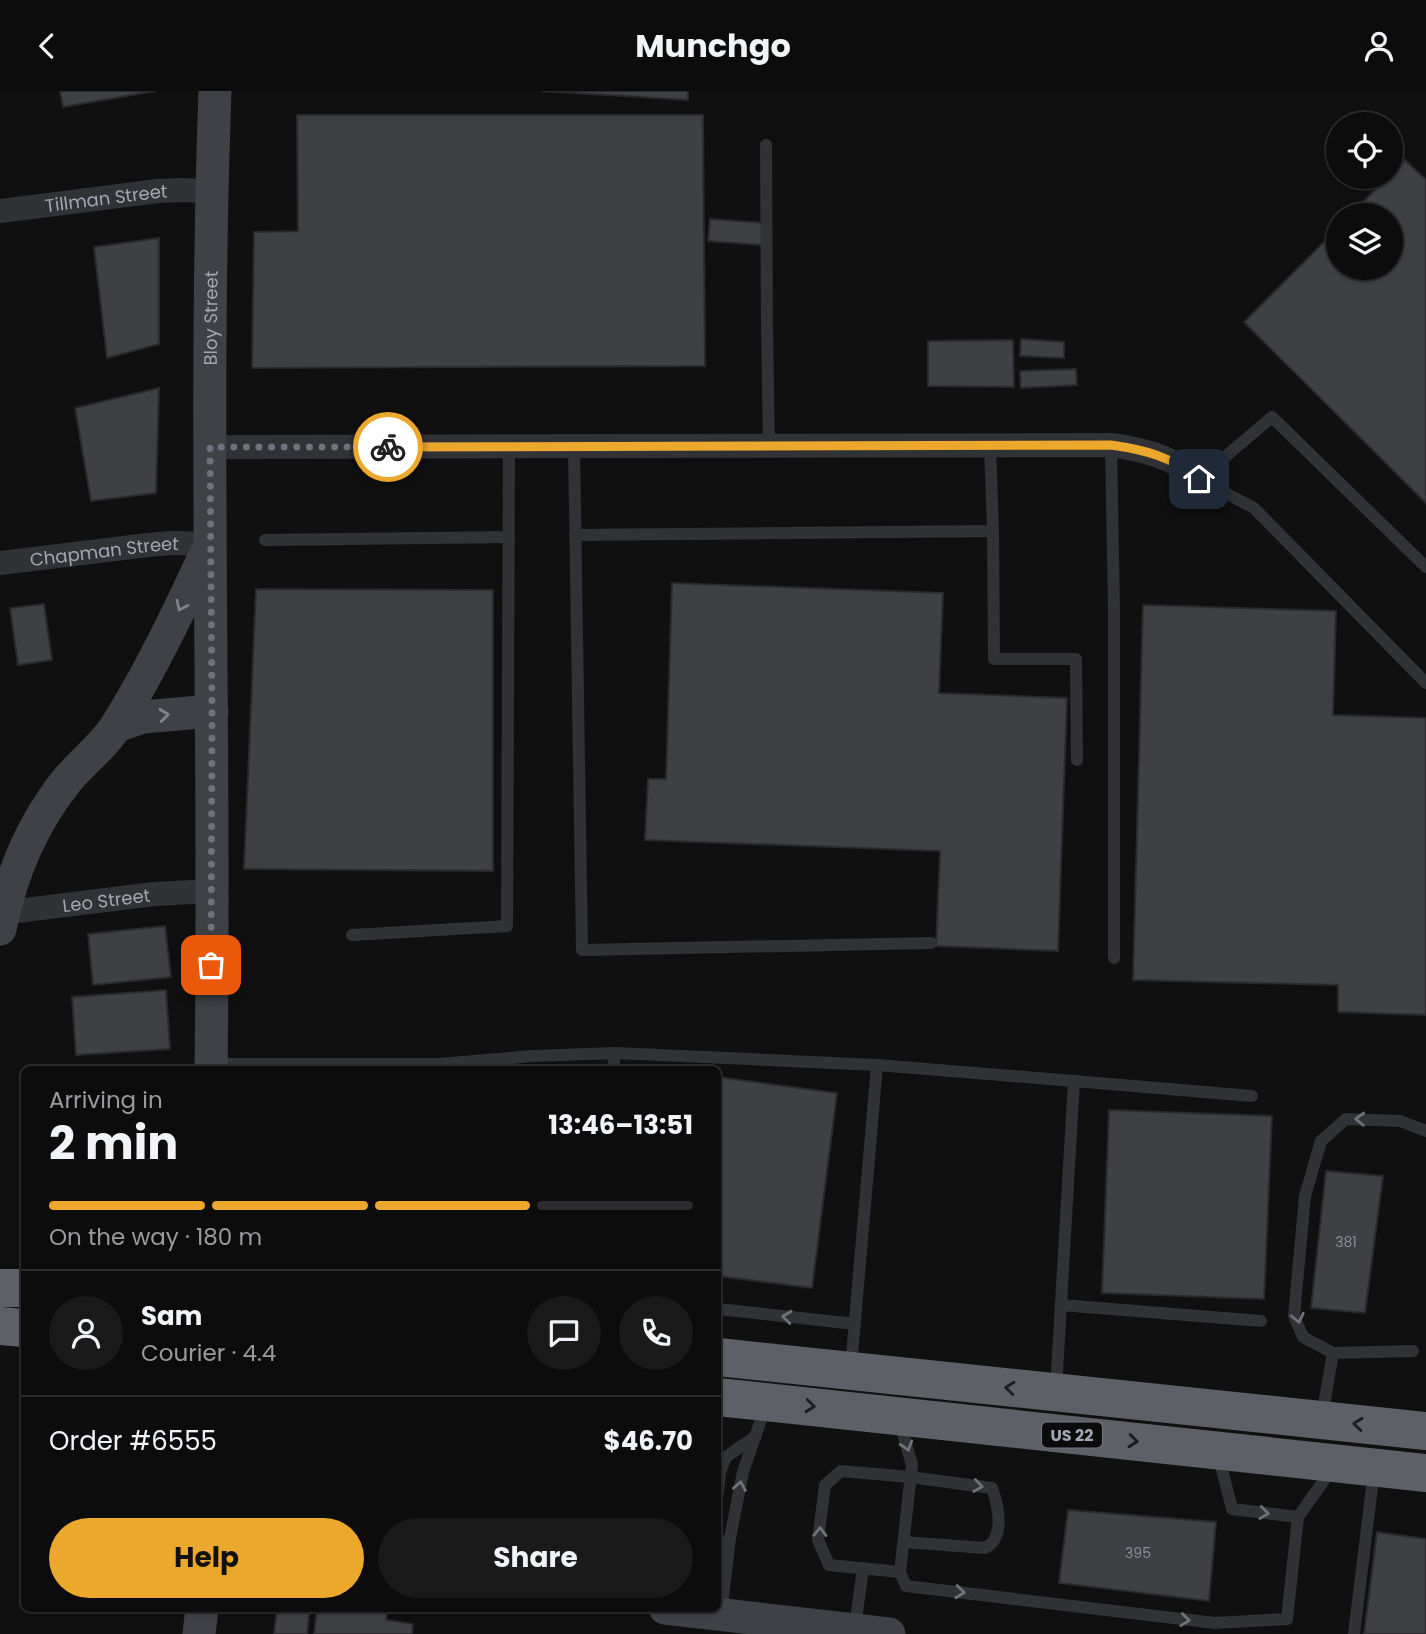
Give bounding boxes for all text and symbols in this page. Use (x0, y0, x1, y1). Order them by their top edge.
text: Munchgo (635, 23, 791, 68)
icon: back (28, 27, 66, 65)
icon: person (1360, 27, 1398, 65)
map controls (1326, 112, 1403, 280)
button: locate (1326, 112, 1403, 189)
street label: Tillman Street (44, 178, 168, 218)
button: layers (1326, 203, 1403, 280)
street label: Bloy Street (197, 270, 223, 365)
courier (353, 412, 423, 482)
icon: bike (369, 428, 407, 466)
pin (1169, 449, 1229, 509)
icon: home (1180, 460, 1218, 498)
street label: Chapman Street (28, 530, 179, 572)
one-way arrow (175, 599, 189, 611)
one-way arrow (159, 708, 170, 723)
street label: Leo Street (61, 882, 151, 918)
pin (181, 935, 241, 995)
icon: bag (192, 946, 230, 984)
text: Arriving in (49, 1084, 163, 1116)
text: 13:46–13:51 (548, 1107, 693, 1143)
text: 2 min (49, 1111, 178, 1175)
one-way arrow (1354, 1112, 1365, 1127)
text: On the way · 180 m (49, 1221, 262, 1253)
house number: 381 (1335, 1232, 1357, 1252)
button: person (49, 1296, 123, 1370)
button: chat (527, 1296, 601, 1370)
button: phone (619, 1296, 693, 1370)
text: Sam (141, 1298, 202, 1334)
one-way arrow (782, 1309, 793, 1324)
one-way arrow (1289, 1312, 1304, 1324)
text: Courier · 4.4 (141, 1337, 276, 1369)
one-way arrow (1004, 1380, 1016, 1395)
one-way arrow (804, 1399, 816, 1414)
one-way arrow (1352, 1417, 1363, 1432)
text: Order #6555 (49, 1423, 217, 1459)
text: $46.70 (604, 1423, 693, 1459)
road number: US 22 (1042, 1423, 1102, 1447)
one-way arrow (1128, 1434, 1139, 1449)
one-way arrow (898, 1440, 913, 1452)
one-way arrow (972, 1478, 984, 1493)
one-way arrow (732, 1480, 747, 1492)
one-way arrow (1258, 1505, 1270, 1520)
button: Help (49, 1518, 364, 1598)
button: Share (378, 1518, 693, 1598)
one-way arrow (812, 1526, 828, 1537)
house number: 395 (1125, 1543, 1151, 1563)
one-way arrow (954, 1584, 965, 1599)
one-way arrow (1179, 1612, 1191, 1627)

